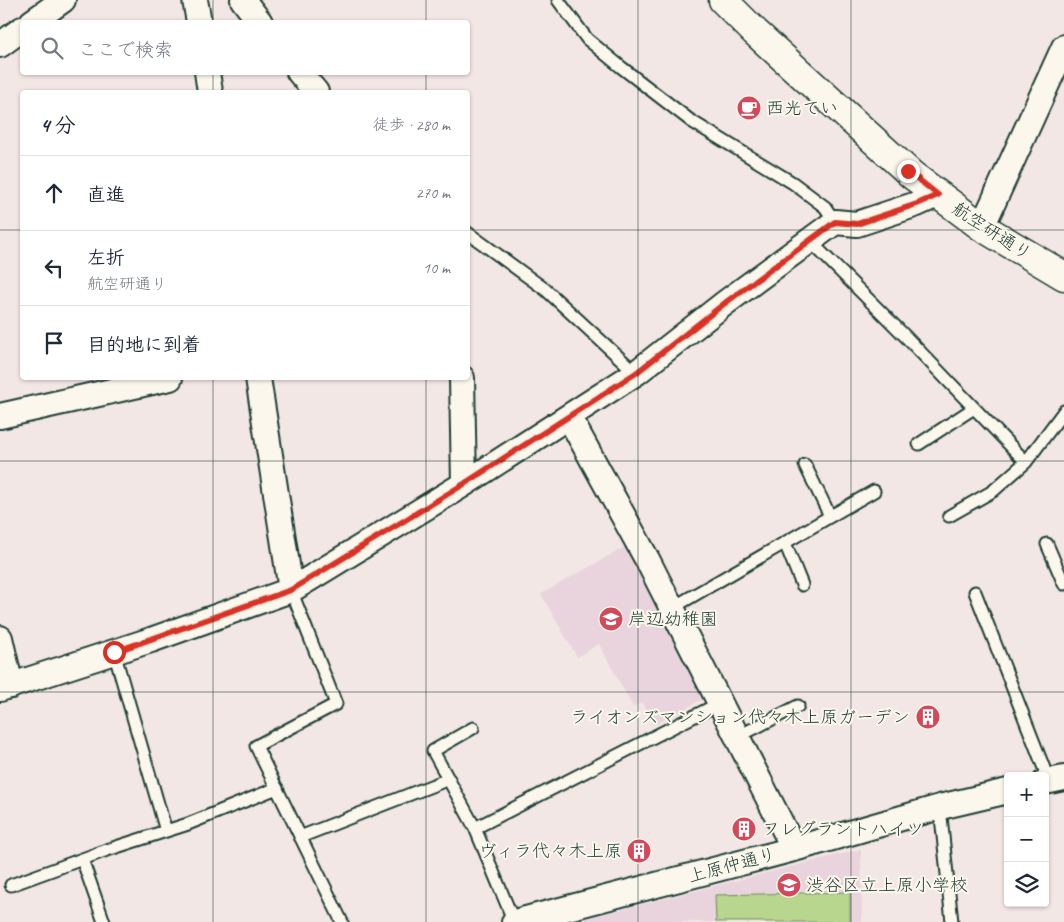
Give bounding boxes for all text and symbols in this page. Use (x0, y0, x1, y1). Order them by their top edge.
search box (20, 20, 470, 75)
icon: search (38, 34, 66, 62)
text: ここで検索 (78, 38, 173, 62)
cafe icon: 西光てい (736, 95, 762, 121)
place label: 西光てい (766, 97, 838, 119)
text: 4 分 (40, 112, 76, 138)
text: 徒歩 · 280 m (373, 115, 450, 135)
route end (897, 160, 920, 183)
icon: ahead (40, 179, 68, 207)
text: 直進 (87, 183, 125, 207)
text: 270 m (416, 183, 450, 203)
street label: 航空研通り (948, 197, 1036, 265)
text: 左折 (87, 246, 125, 270)
icon: left (40, 254, 68, 282)
text: 10 m (423, 258, 450, 278)
text: 航空研通り (87, 274, 167, 294)
icon: arrive (40, 329, 68, 357)
text: 目的地に到着 (87, 333, 201, 357)
school or university icon: 岸辺幼稚園 (598, 606, 624, 632)
place label: 岸辺幼稚園 (628, 608, 718, 630)
route start (103, 641, 126, 664)
building icon: ライオンズマンション代々木上原ガーデン (915, 704, 941, 730)
place label: ライオンズマンション代々木上原ガーデン (570, 706, 910, 728)
map controls (1004, 772, 1049, 907)
button: + (1004, 772, 1049, 817)
building icon: フレグラントハイツ (731, 816, 757, 842)
button: − (1004, 817, 1049, 862)
place label: フレグラントハイツ (762, 818, 924, 840)
building icon: ヴィラ代々木上原 (626, 838, 652, 864)
place label: ヴィラ代々木上原 (478, 840, 622, 862)
street label: 上原仲通り (686, 843, 778, 887)
button: layers (1004, 862, 1049, 907)
school or university icon: 渋谷区立上原小学校 (776, 872, 802, 898)
place label: 渋谷区立上原小学校 (806, 874, 968, 896)

